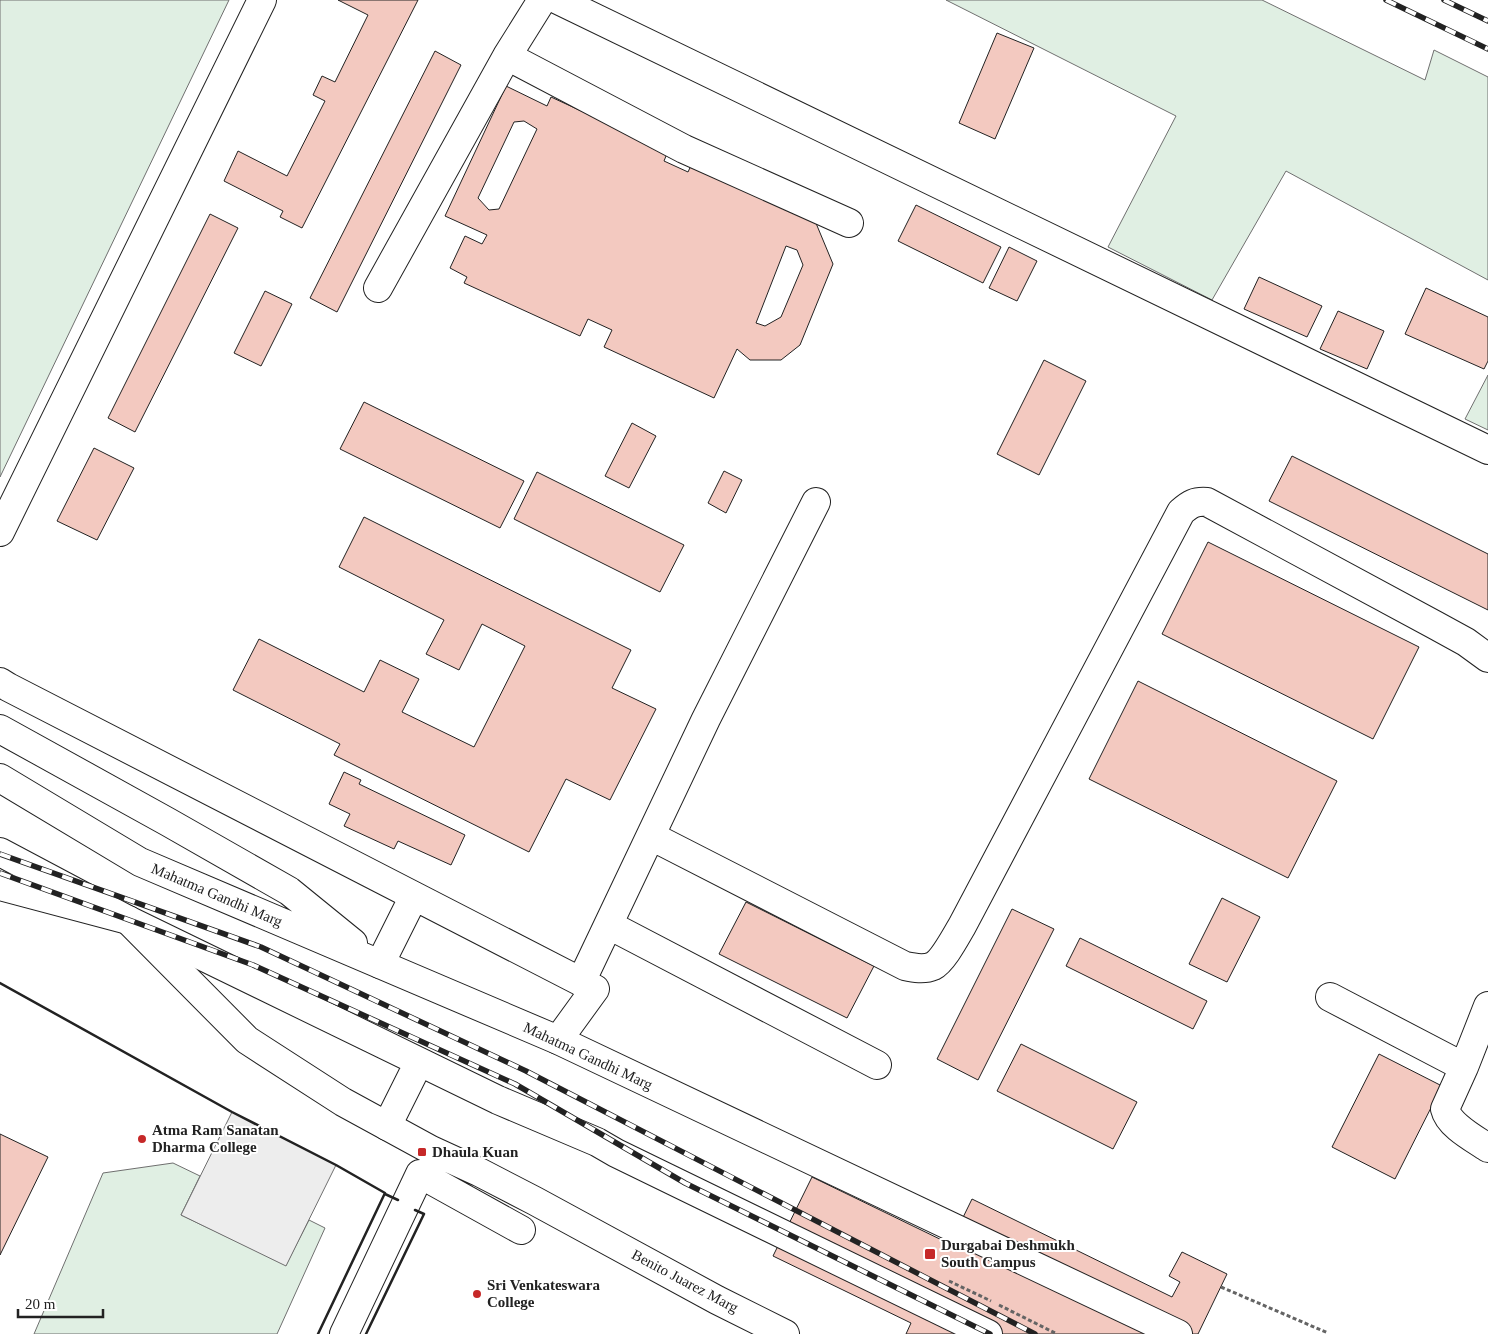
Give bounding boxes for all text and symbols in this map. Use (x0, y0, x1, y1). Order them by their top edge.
street label: Mahatma Gandhi Marg (149, 860, 285, 930)
street label: Mahatma Gandhi Marg (521, 1019, 656, 1093)
place label: Atma Ram Sanatan Dharma College (152, 1122, 279, 1155)
marker: Atma Ram Sanatan Dharma College (136, 1133, 148, 1145)
place label: Dhaula Kuan (432, 1144, 519, 1160)
marker: Dhaula Kuan (416, 1146, 428, 1158)
place label: Durgabai Deshmukh South Campus (941, 1237, 1075, 1270)
street label: Benito Juarez Marg (629, 1246, 741, 1316)
marker: Durgabai Deshmukh South Campus (923, 1247, 937, 1261)
place label: Sri Venkateswara College (487, 1277, 600, 1310)
scale bar (18, 1286, 102, 1318)
marker: Sri Venkateswara College (471, 1288, 483, 1300)
text: 20 m (25, 1296, 56, 1312)

